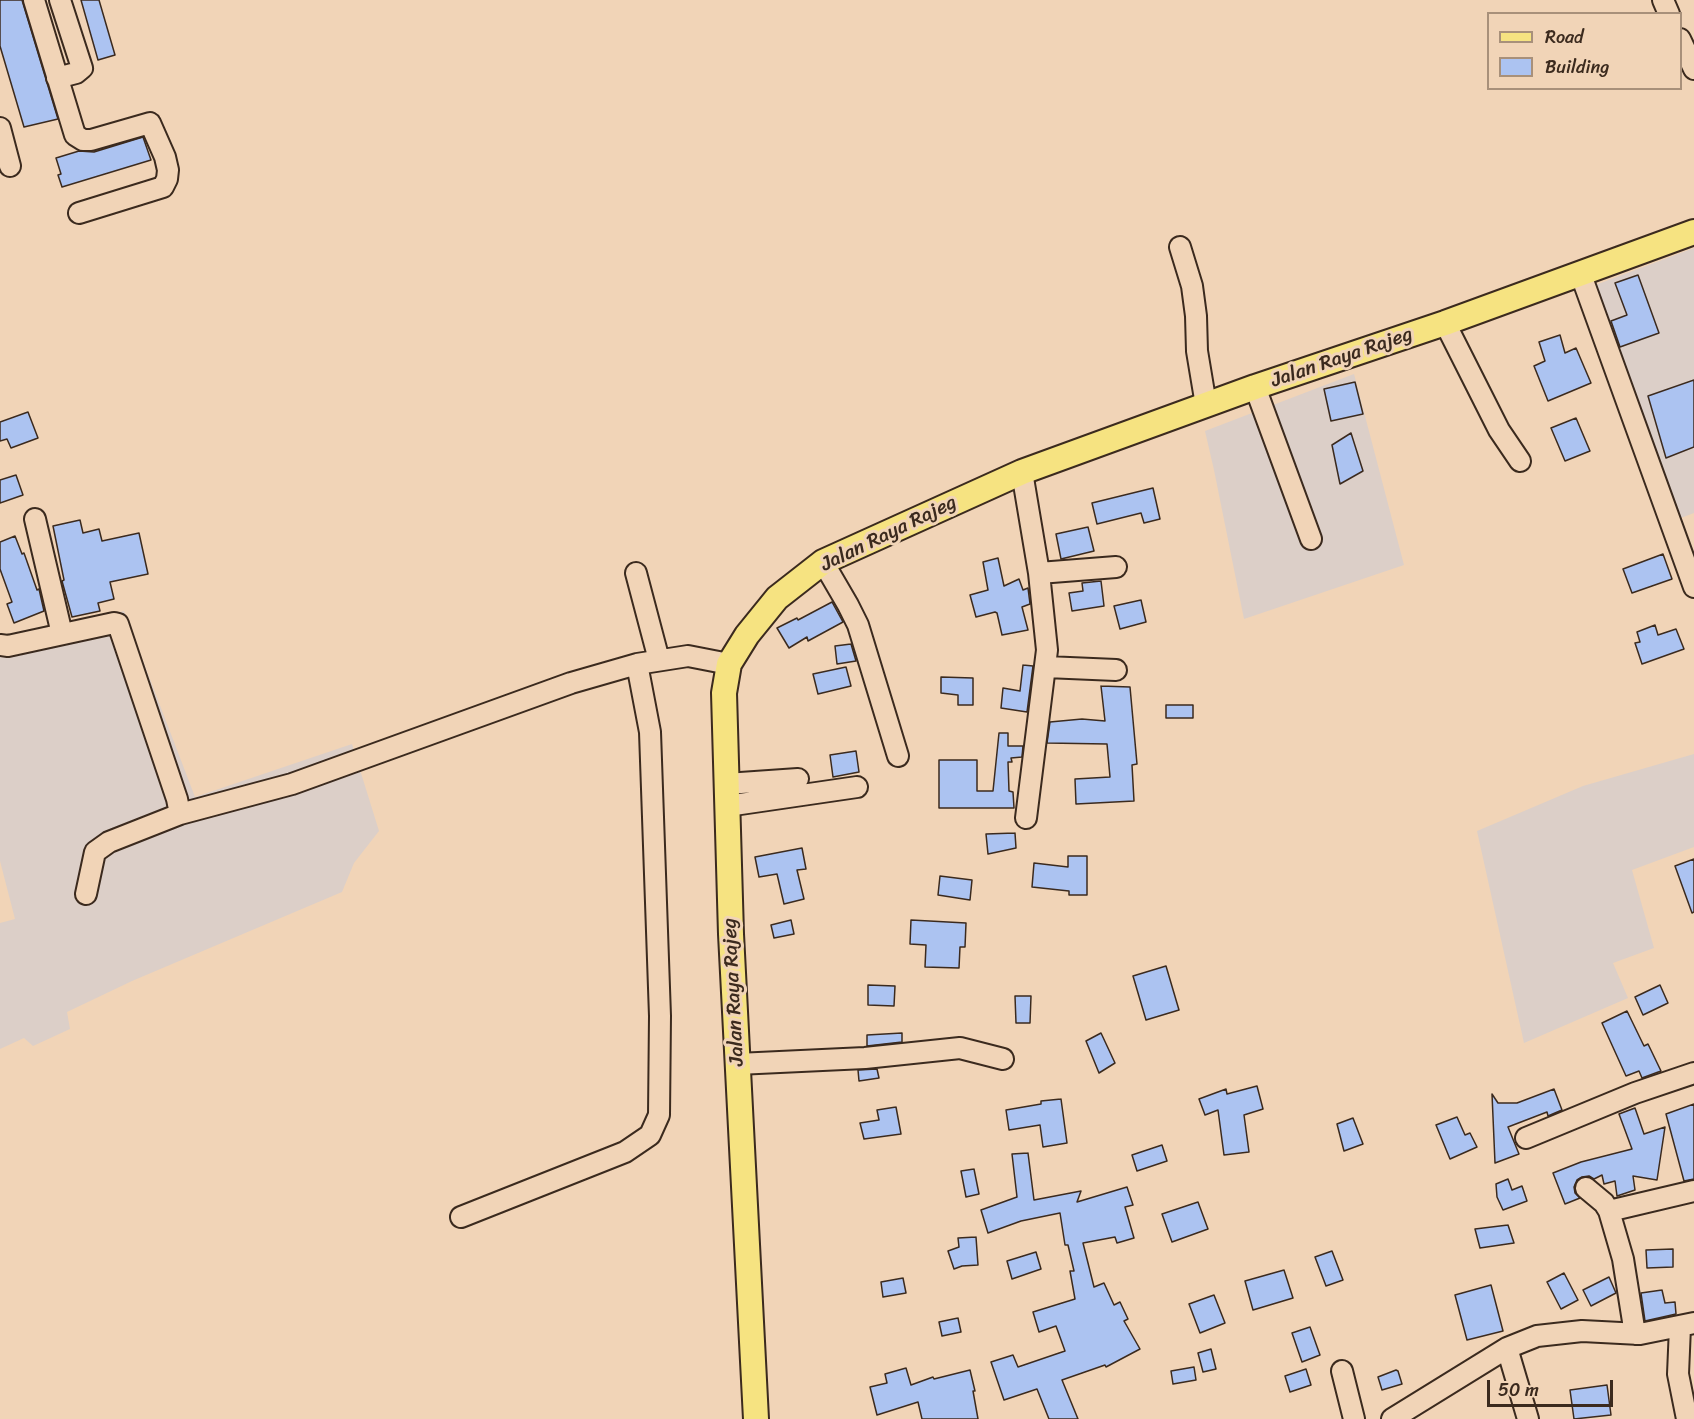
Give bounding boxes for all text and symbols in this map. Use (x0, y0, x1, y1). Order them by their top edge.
legend (1487, 12, 1682, 90)
text: Road (1545, 21, 1584, 53)
text: Building (1545, 51, 1609, 83)
street label: Jalan Raya Rajeg (1268, 323, 1416, 393)
street label: Jalan Raya Rajeg (817, 491, 961, 577)
street label: Jalan Raya Rajeg (718, 917, 750, 1067)
scale bar (1490, 1368, 1616, 1406)
text: 50 m (1498, 1374, 1539, 1406)

